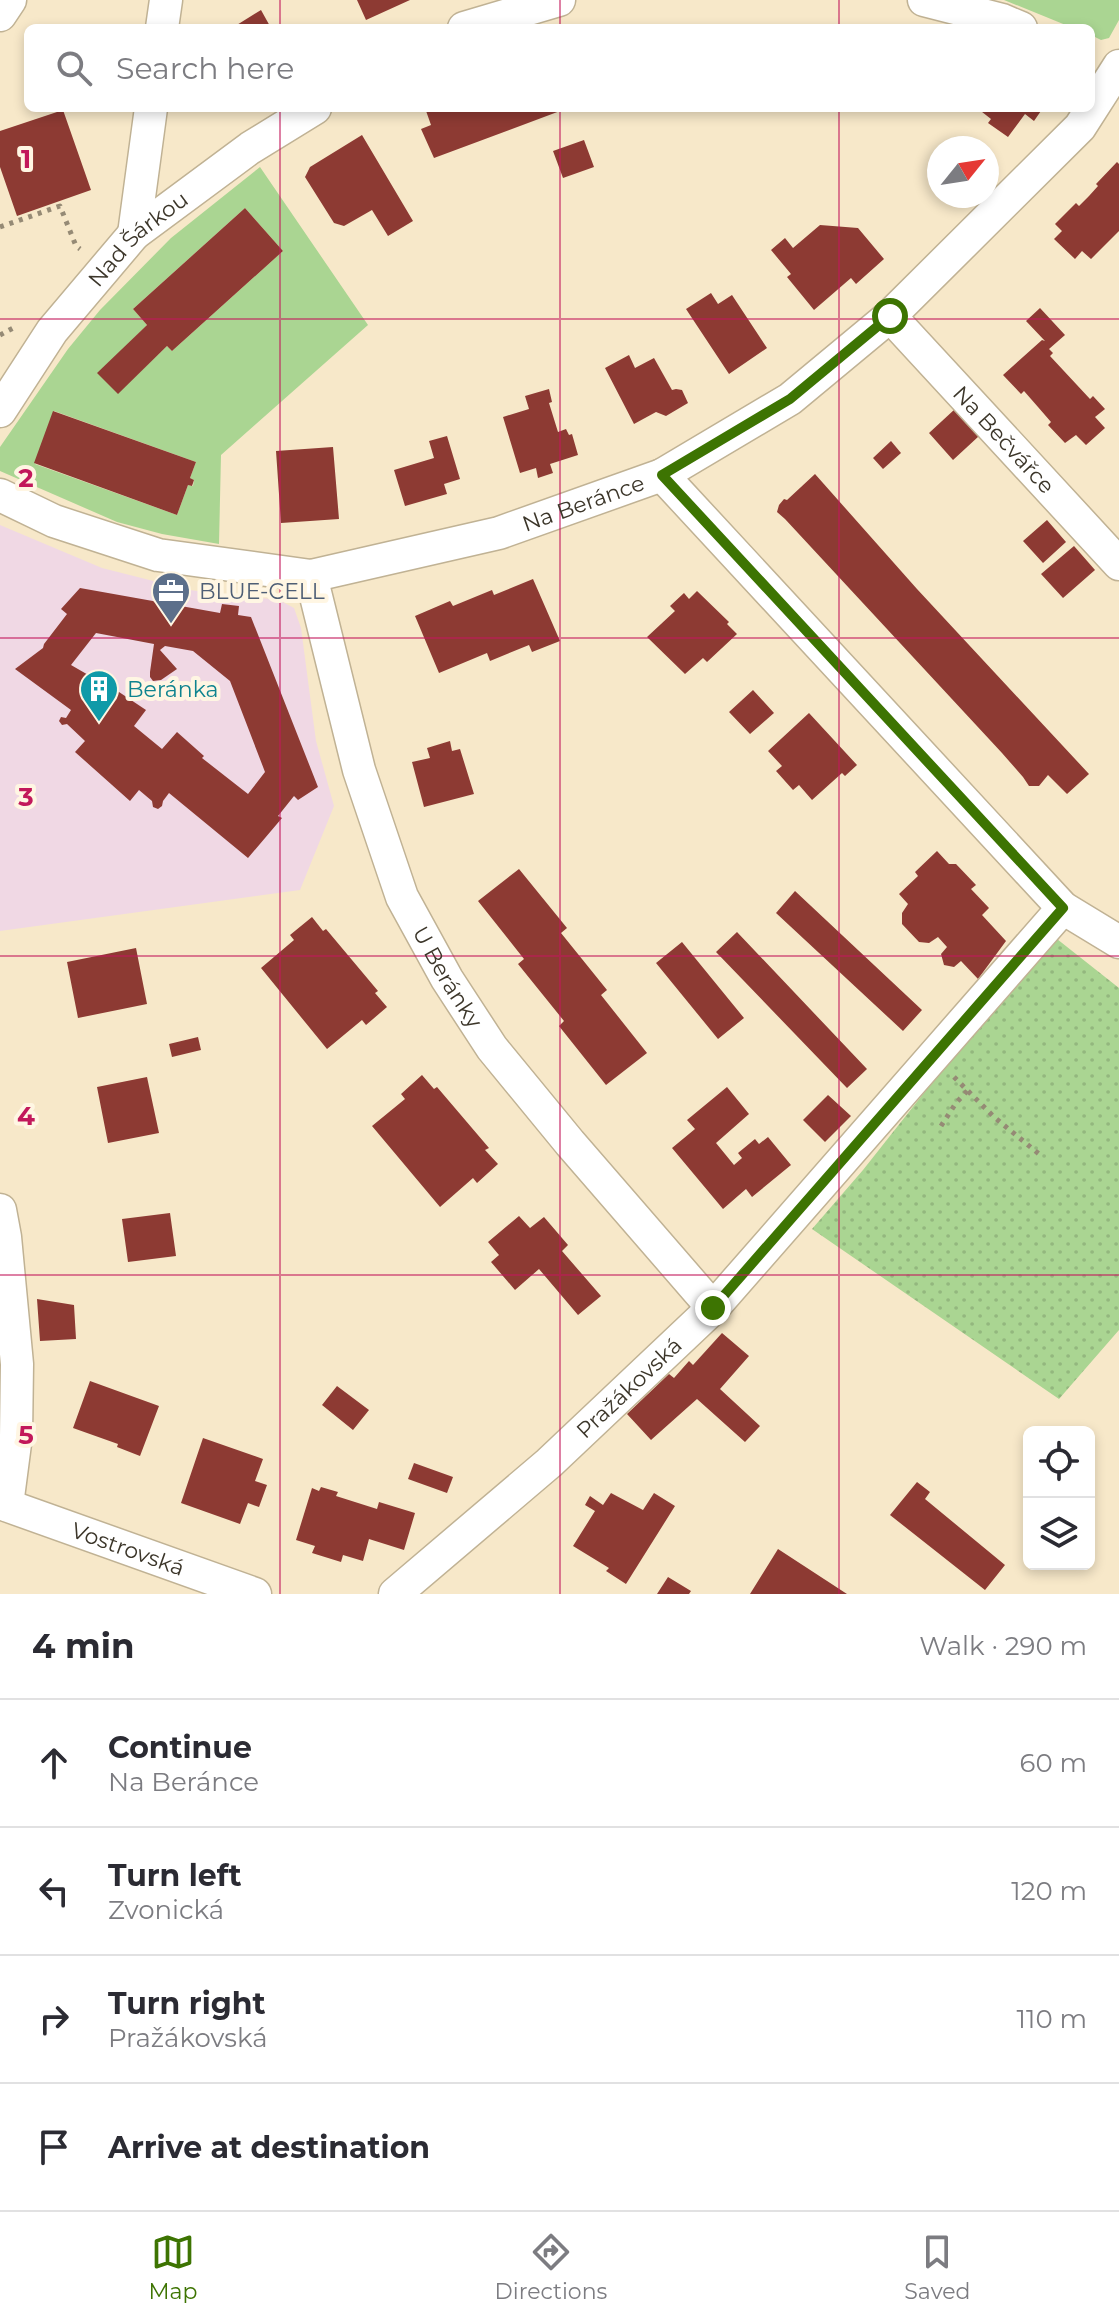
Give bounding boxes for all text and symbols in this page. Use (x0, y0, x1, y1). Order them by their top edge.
search box (24, 24, 1095, 112)
icon: search (52, 46, 96, 90)
text: Search here (116, 50, 294, 87)
north arrow (927, 136, 999, 208)
text: 1 (21, 143, 31, 175)
street label: Nad Šárkou (82, 186, 193, 292)
route start (872, 298, 908, 334)
street label: Na Bečvářce (947, 380, 1060, 499)
text: 2 (18, 462, 34, 494)
street label: Na Beránce (519, 469, 648, 538)
office icon: BLUE-CELL (150, 570, 192, 625)
place label: BLUE-CELL (199, 578, 325, 605)
building icon: Beránka (78, 668, 120, 723)
place label: Beránka (127, 676, 219, 703)
text: 3 (17, 781, 34, 813)
street label: U Beránky (407, 922, 488, 1033)
text: 4 (17, 1100, 35, 1132)
route end (695, 1290, 731, 1326)
street label: Pražákovská (571, 1332, 688, 1444)
text: 5 (18, 1419, 34, 1451)
map controls (1023, 1426, 1095, 1570)
button: locate (1023, 1426, 1095, 1498)
button: layers (1023, 1498, 1095, 1570)
street label: Vostrovská (68, 1517, 188, 1582)
text: 4 min (32, 1625, 134, 1667)
text: Walk · 290 m (919, 1630, 1087, 1662)
text: Continue (108, 1729, 252, 1766)
icon: ahead (32, 1741, 76, 1785)
text: 60 m (1020, 1747, 1087, 1779)
text: Na Beránce (108, 1766, 259, 1798)
text: Turn left (108, 1857, 241, 1894)
icon: left (32, 1869, 76, 1913)
text: 120 m (1011, 1875, 1087, 1907)
text: Zvonická (108, 1894, 224, 1926)
text: Turn right (108, 1985, 265, 2022)
icon: right (32, 1997, 76, 2041)
text: 110 m (1017, 2003, 1087, 2035)
text: Pražákovská (108, 2022, 268, 2054)
icon: arrive (32, 2125, 76, 2169)
text: Arrive at destination (108, 2129, 430, 2166)
tab: Map (149, 2230, 197, 2305)
tab: Directions (495, 2230, 607, 2305)
tab: Saved (904, 2230, 970, 2305)

